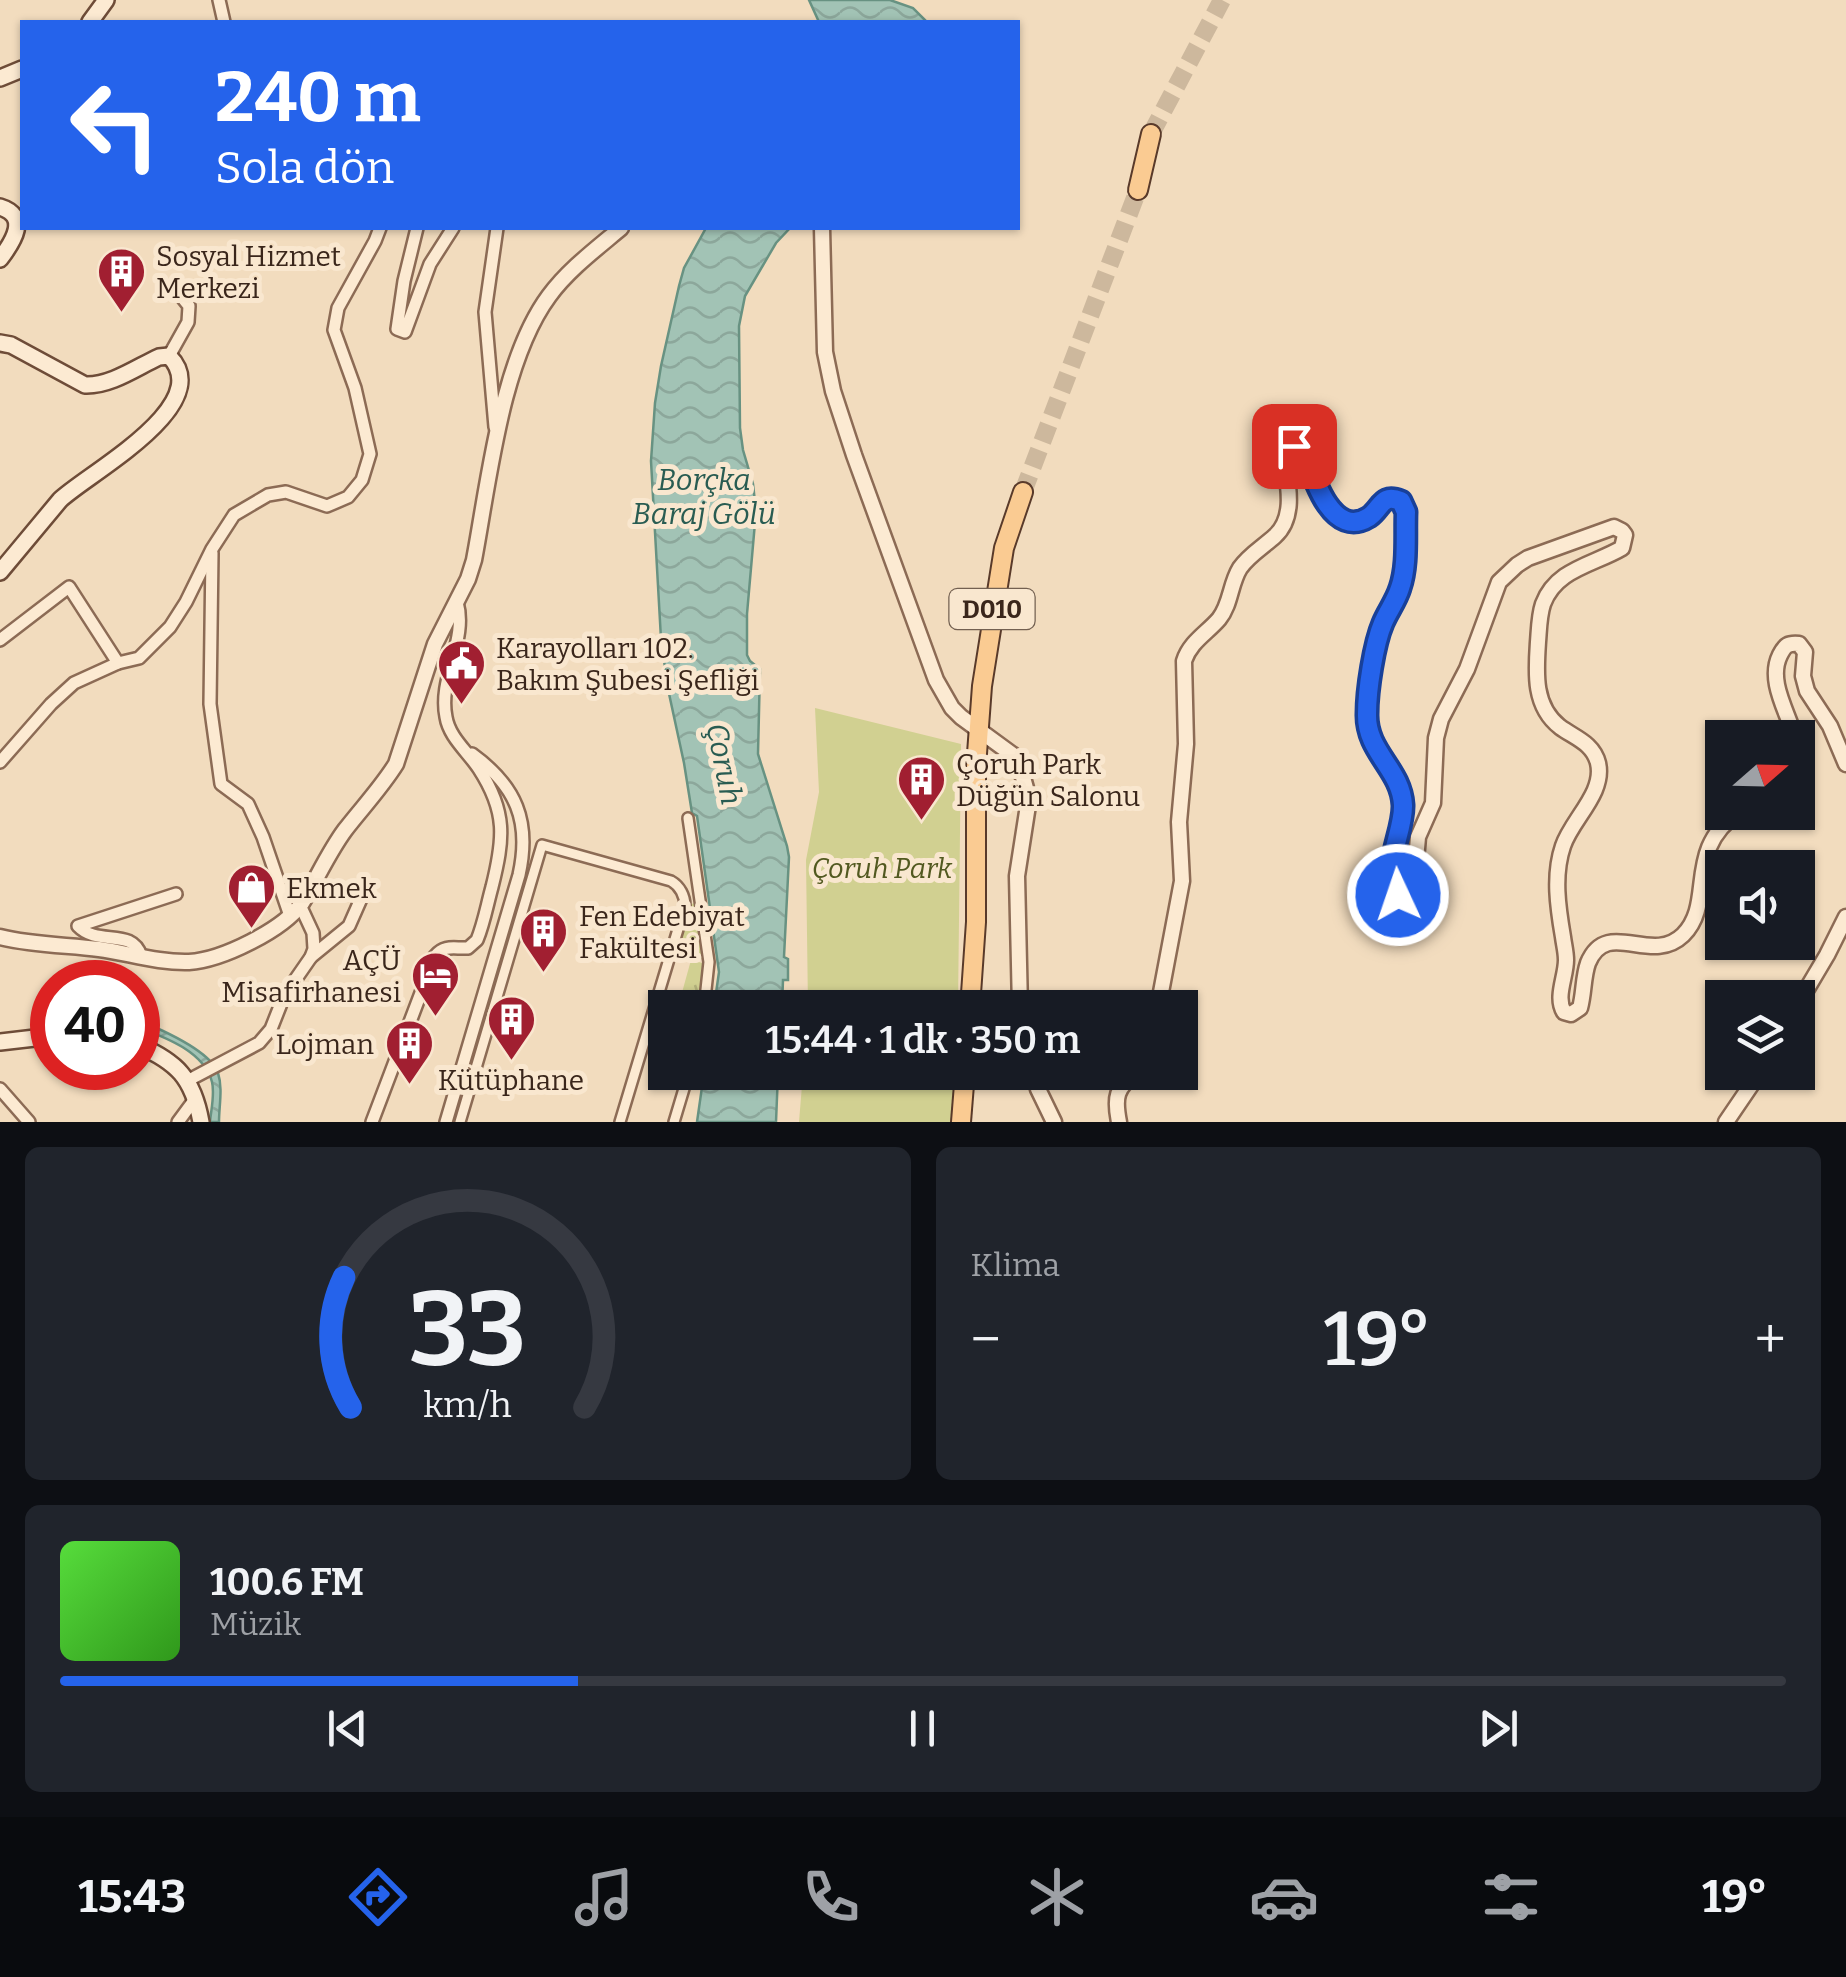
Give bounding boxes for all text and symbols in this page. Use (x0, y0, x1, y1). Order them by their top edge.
text: 240 m (215, 56, 421, 140)
icon: left (50, 60, 180, 190)
text: Sola dön (215, 141, 394, 195)
place label: Sosyal Hizmet Merkezi (156, 240, 341, 305)
building icon: Sosyal Hizmet Merkezi (95, 246, 147, 314)
pin (1252, 404, 1337, 489)
icon: arrive (1267, 419, 1322, 474)
water label: Borçka Baraj Gölü (632, 462, 776, 532)
road number: D010 (950, 589, 1034, 629)
place label: Karayolları 102. Bakım Şubesi Şefliği (496, 632, 759, 697)
public building icon: Karayolları 102. Bakım Şubesi Şefliği (435, 638, 487, 706)
water label: Çoruh (698, 720, 750, 808)
north arrow (1705, 720, 1815, 830)
map controls (1705, 720, 1815, 1090)
place label: Çoruh Park Düğün Salonu (956, 748, 1140, 813)
building icon: Çoruh Park Düğün Salonu (895, 754, 947, 822)
position arrow (1346, 843, 1450, 947)
button: sound (1705, 850, 1815, 960)
park label: Çoruh Park (812, 852, 953, 885)
shop icon: Ekmek (225, 862, 277, 930)
place label: Ekmek (286, 872, 377, 905)
place label: Fen Edebiyat Fakültesi (579, 900, 745, 965)
building icon: Fen Edebiyat Fakültesi (518, 906, 570, 974)
place label: AÇÜ Misafirhanesi (221, 944, 401, 1009)
hotel icon: AÇÜ Misafirhanesi (410, 950, 462, 1018)
speed limit sign: 40 (30, 960, 160, 1090)
button: layers (1705, 980, 1815, 1090)
building icon: Kütüphane (485, 994, 537, 1062)
text: 15:44 · 1 dk · 350 m (765, 1017, 1081, 1063)
building icon: Lojman (383, 1018, 435, 1086)
place label: Lojman (276, 1028, 374, 1061)
place label: Kütüphane (438, 1064, 584, 1097)
text: Klima (971, 1246, 1060, 1284)
text: 33 (409, 1268, 527, 1393)
text: 19° (1324, 1295, 1432, 1385)
text: − (971, 1307, 1001, 1373)
text: + (1755, 1307, 1786, 1373)
text: km/h (424, 1384, 512, 1426)
text: 100.6 FM (210, 1559, 364, 1605)
text: Müzik (210, 1605, 301, 1643)
icon: previous (320, 1701, 375, 1756)
icon: pause (895, 1701, 950, 1756)
icon: next (1471, 1701, 1526, 1756)
icon: directions (343, 1862, 413, 1932)
icon: music (569, 1862, 639, 1932)
icon: phone (796, 1862, 866, 1932)
icon: climate (1022, 1862, 1092, 1932)
icon: car (1249, 1862, 1319, 1932)
icon: filters (1476, 1862, 1546, 1932)
text: 15:43 (78, 1870, 186, 1924)
text: 19° (1702, 1870, 1768, 1924)

